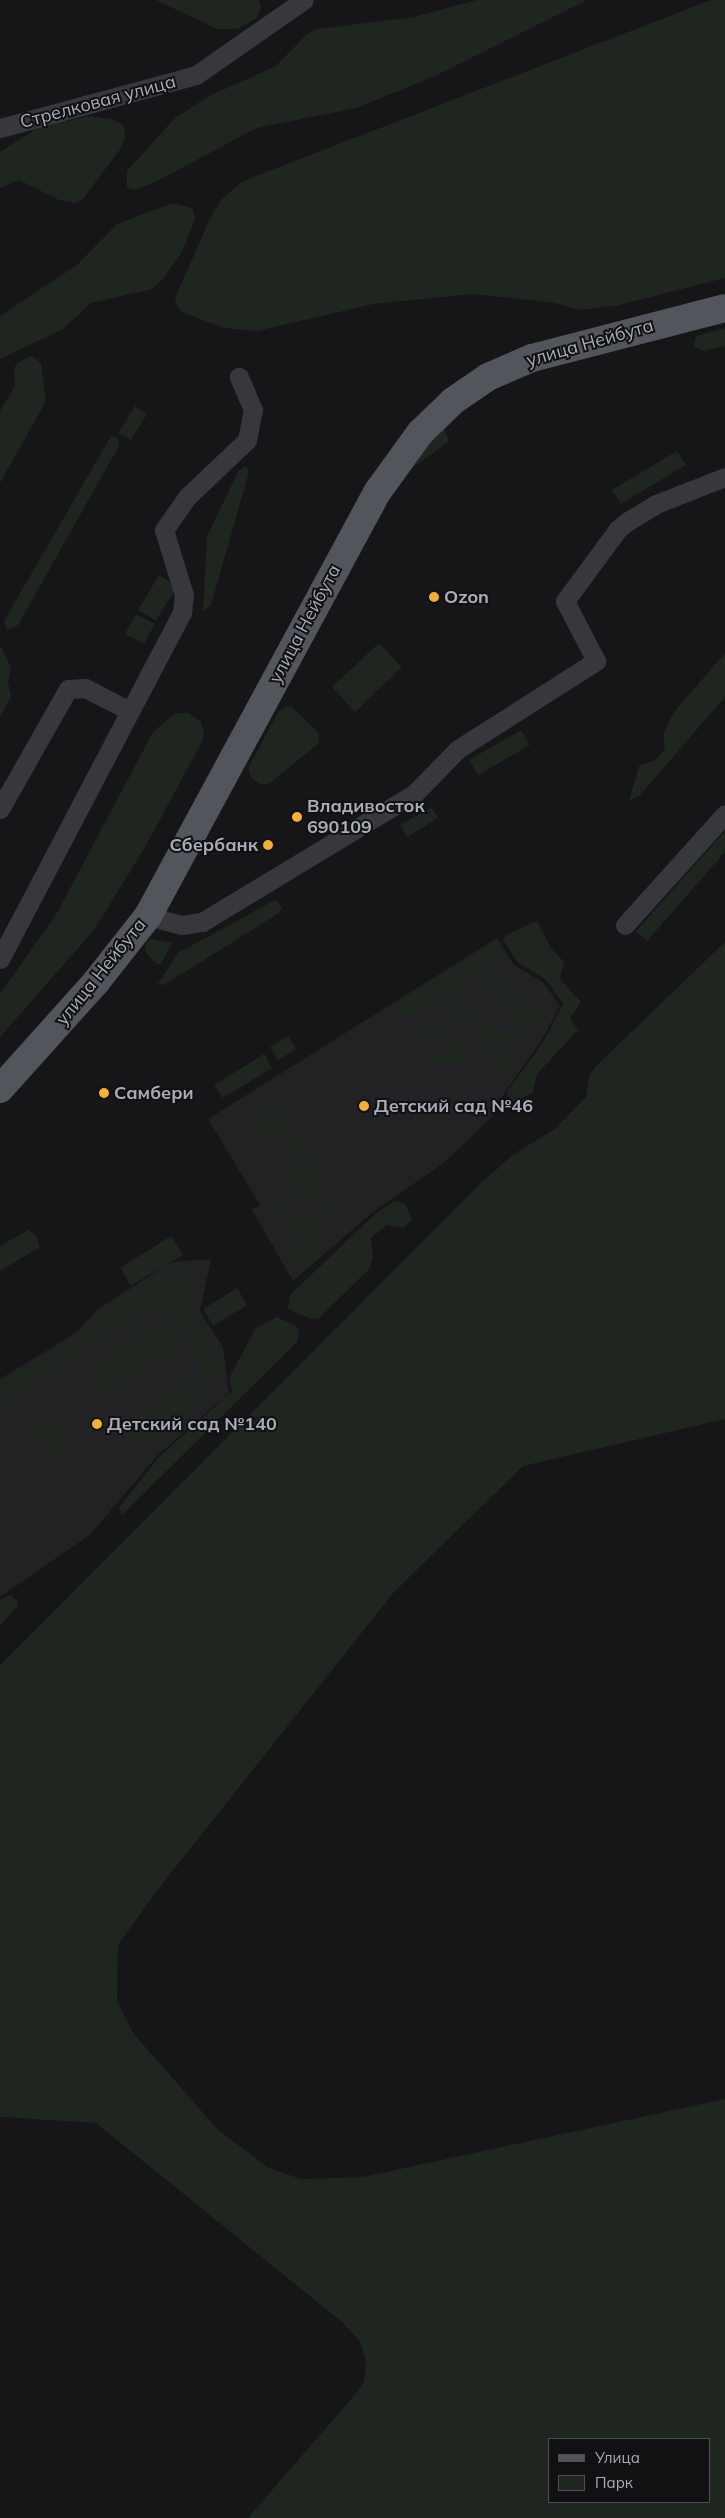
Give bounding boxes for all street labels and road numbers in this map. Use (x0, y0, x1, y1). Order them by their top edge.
street label: Стрелковая улица (18, 71, 178, 133)
street label: улица Нейбута (524, 315, 656, 371)
street label: улица Нейбута (265, 561, 345, 687)
street label: улица Нейбута (51, 914, 151, 1030)

